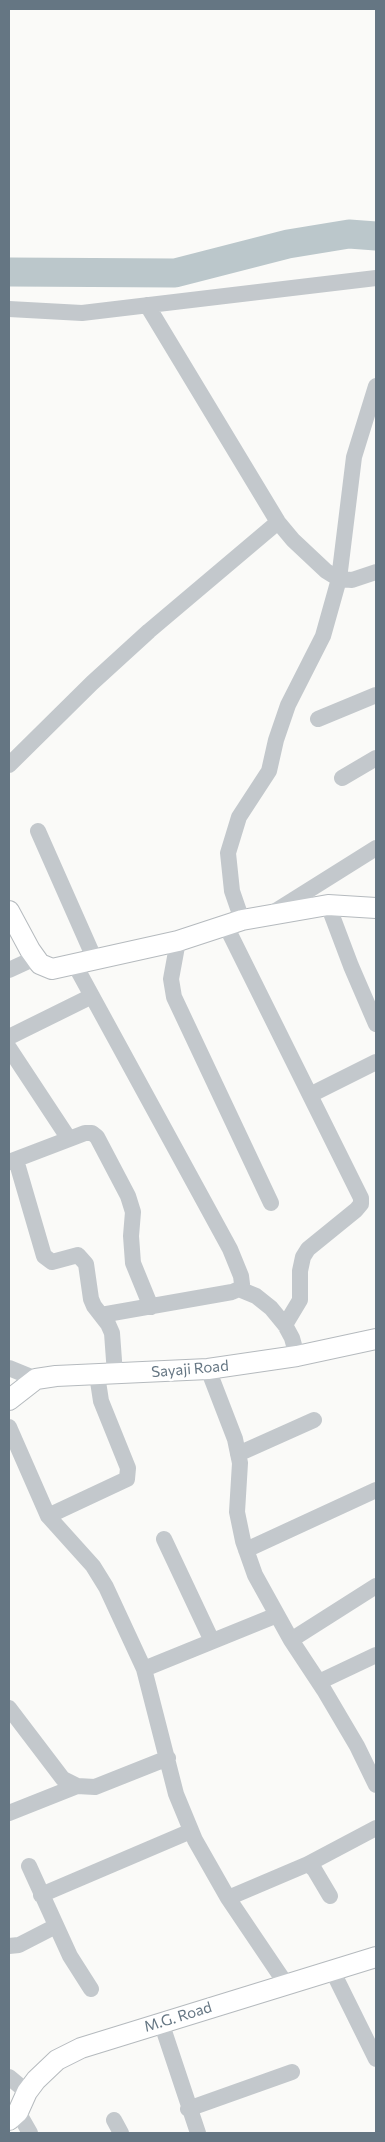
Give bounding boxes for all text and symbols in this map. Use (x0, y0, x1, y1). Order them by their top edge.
street label: Sayaji Road (151, 1357, 229, 1381)
street label: M.G. Road (142, 1998, 214, 2036)

